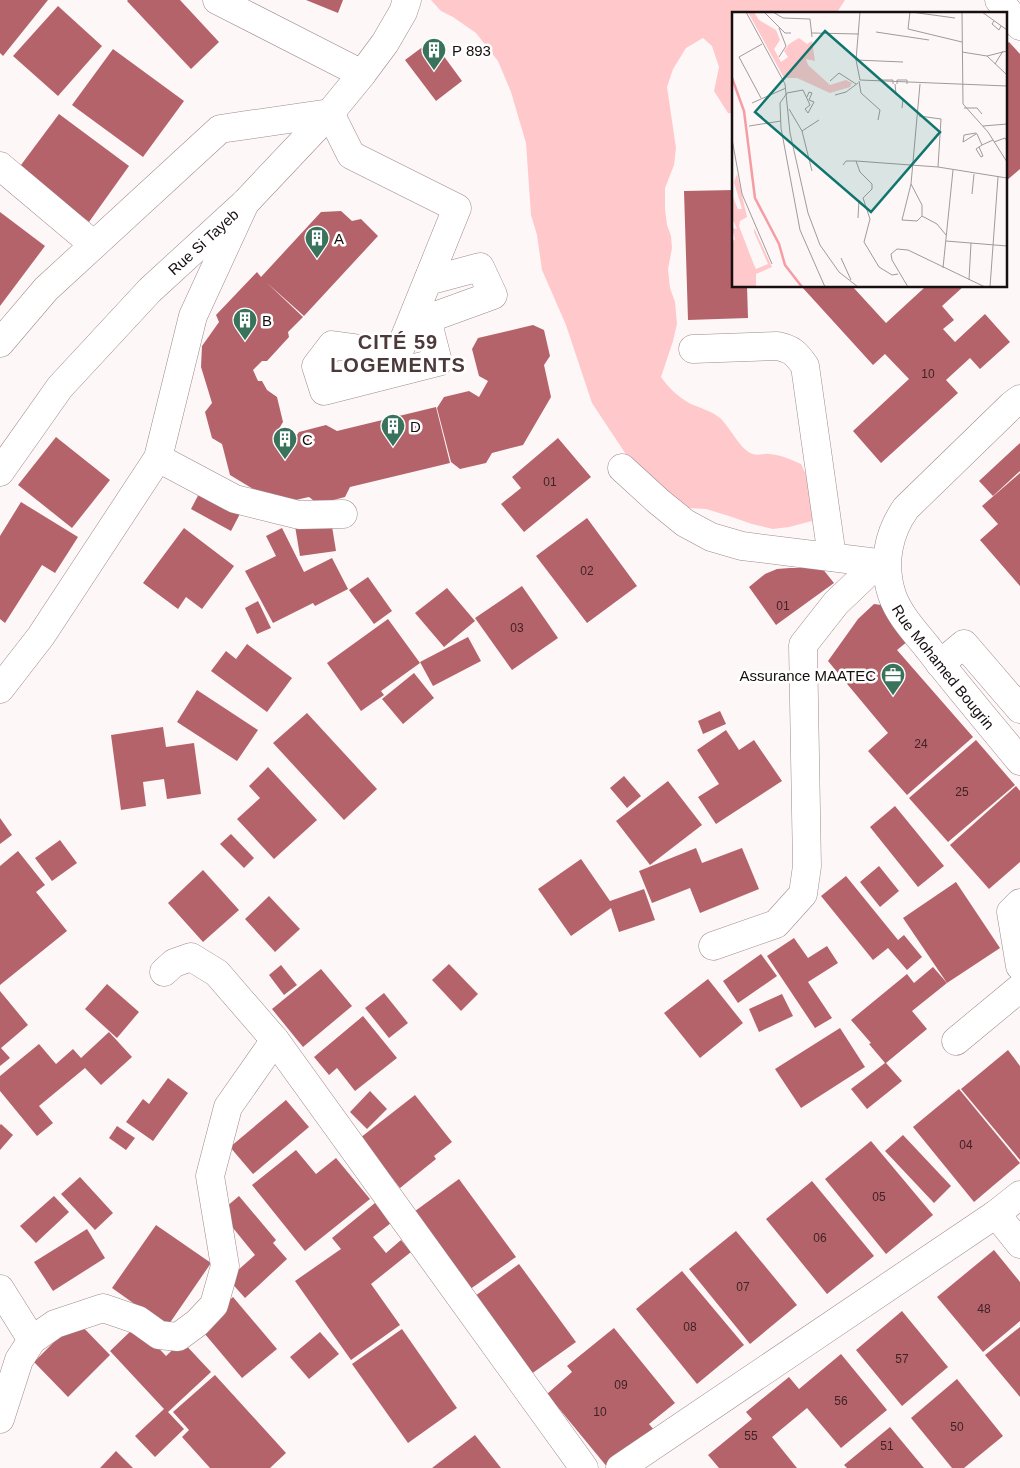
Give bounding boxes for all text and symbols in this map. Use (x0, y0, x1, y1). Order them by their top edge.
inset map (732, 12, 1008, 288)
building icon: P 893 (421, 37, 447, 71)
place label: P 893 (452, 42, 491, 59)
street label: Rue Si Tayeb (164, 205, 241, 278)
building icon: A (304, 225, 330, 259)
place label: A (334, 230, 344, 247)
building icon: B (232, 307, 258, 341)
place label: B (262, 312, 272, 329)
district label: CITÉ 59 LOGEMENTS (330, 331, 466, 376)
house number: 10 (921, 367, 935, 381)
building icon: D (380, 413, 406, 447)
place label: D (410, 418, 421, 435)
building icon: C (272, 426, 298, 460)
place label: C (302, 431, 313, 448)
house number: 01 (543, 475, 557, 489)
house number: 02 (580, 564, 594, 578)
house number: 01 (776, 599, 790, 613)
street label: Rue Mohamed Bougrin (889, 601, 998, 732)
house number: 03 (510, 621, 524, 635)
office icon: Assurance MAATEC (880, 662, 906, 696)
place label: Assurance MAATEC (740, 667, 876, 684)
house number: 24 (914, 737, 928, 751)
house number: 25 (955, 785, 969, 799)
house number: 04 (959, 1138, 973, 1152)
house number: 05 (872, 1190, 886, 1204)
house number: 06 (813, 1231, 827, 1245)
house number: 07 (736, 1280, 750, 1294)
house number: 48 (977, 1302, 991, 1316)
house number: 08 (683, 1320, 697, 1334)
house number: 57 (895, 1352, 909, 1366)
house number: 09 (614, 1378, 628, 1392)
house number: 56 (834, 1394, 848, 1408)
house number: 10 (593, 1405, 607, 1419)
house number: 50 (950, 1420, 964, 1434)
house number: 55 (744, 1429, 758, 1443)
house number: 51 (880, 1439, 894, 1453)

